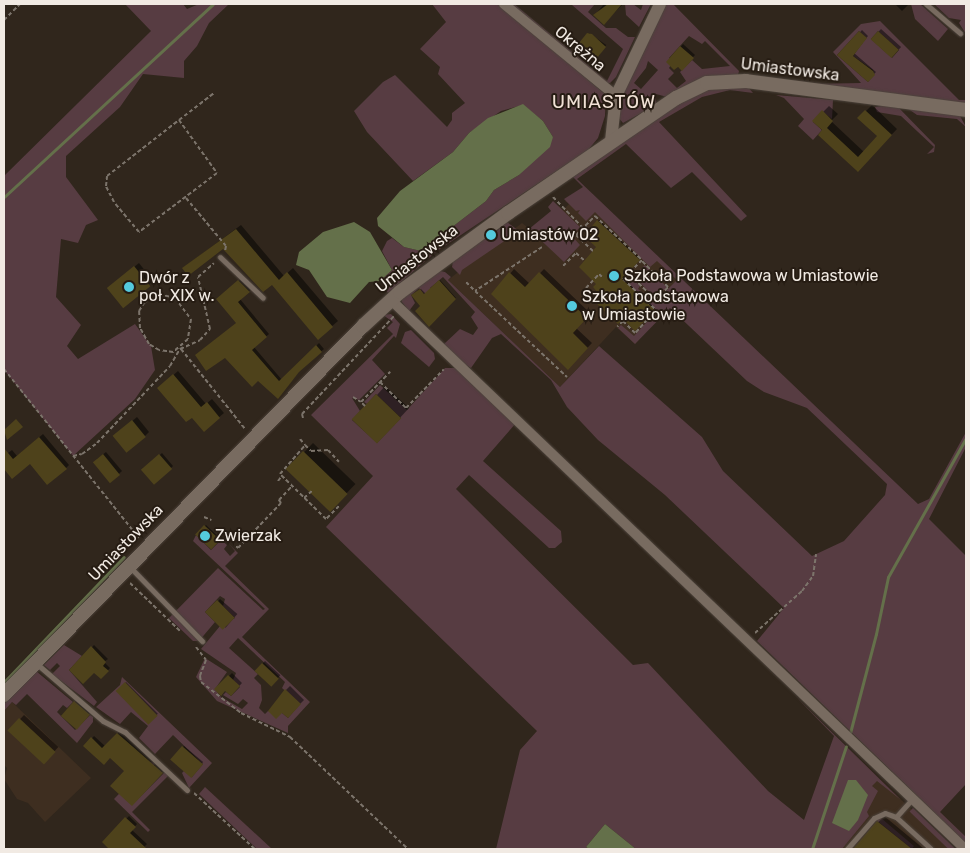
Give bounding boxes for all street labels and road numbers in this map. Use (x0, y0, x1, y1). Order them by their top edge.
street label: Okrężna (551, 22, 609, 76)
street label: Umiastowska (740, 54, 840, 86)
street label: Umiastowska (372, 221, 462, 297)
street label: Umiastowska (85, 501, 167, 585)

